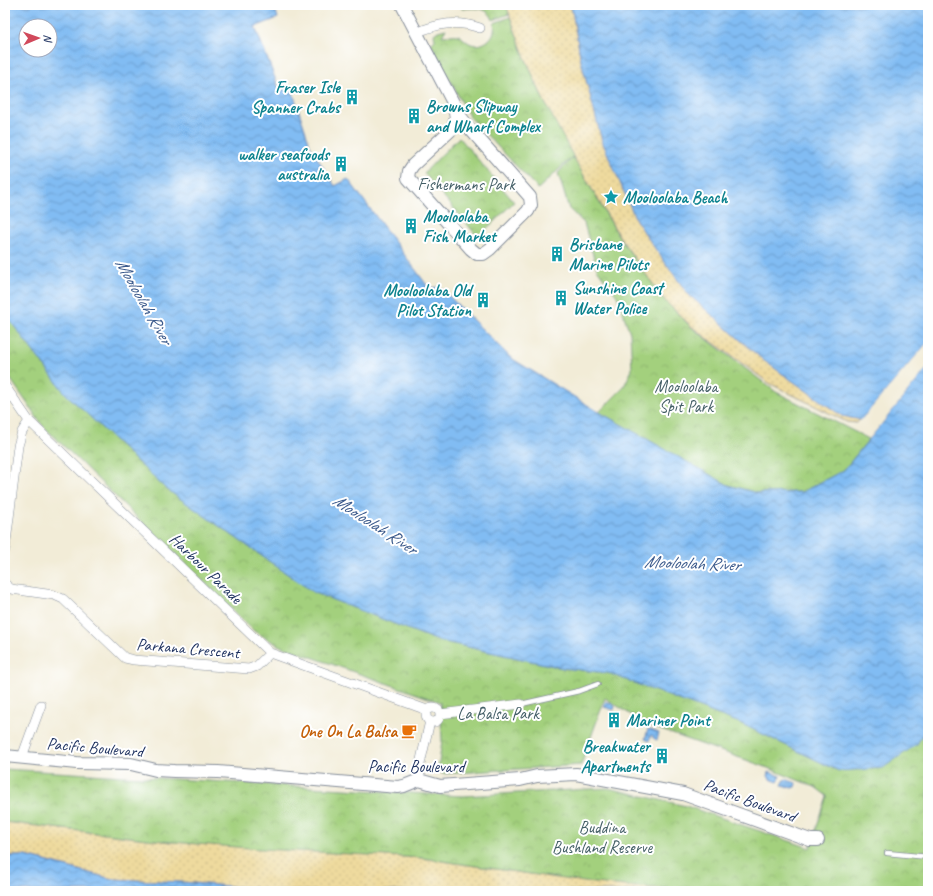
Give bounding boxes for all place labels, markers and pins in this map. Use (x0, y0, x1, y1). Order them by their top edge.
place label: Fraser Isle Spanner Crabs (251, 77, 342, 118)
building icon: Fraser Isle Spanner Crabs (343, 88, 361, 106)
place label: Browns Slipway and Wharf Complex (426, 96, 542, 137)
building icon: Browns Slipway and Wharf Complex (405, 107, 423, 125)
place label: walker seafoods australia (238, 144, 331, 185)
building icon: walker seafoods australia (332, 155, 350, 173)
place label: Mooloolaba Beach (623, 187, 729, 208)
place icon: Mooloolaba Beach (602, 188, 620, 206)
place label: Mooloolaba Fish Market (423, 206, 498, 247)
building icon: Mooloolaba Fish Market (402, 217, 420, 235)
place label: Brisbane Marine Pilots (569, 234, 650, 275)
building icon: Brisbane Marine Pilots (548, 245, 566, 263)
place label: Sunshine Coast Water Police (573, 278, 665, 319)
place label: Mooloolaba Old Pilot Station (383, 280, 474, 321)
building icon: Sunshine Coast Water Police (552, 289, 570, 307)
building icon: Mooloolaba Old Pilot Station (474, 291, 492, 309)
place label: Mariner Point (626, 710, 712, 731)
building icon: Mariner Point (605, 711, 623, 729)
place label: One On La Balsa (299, 721, 398, 742)
cafe icon: One On La Balsa (400, 722, 418, 740)
place label: Breakwater Apartments (581, 736, 652, 777)
building icon: Breakwater Apartments (653, 747, 671, 765)

